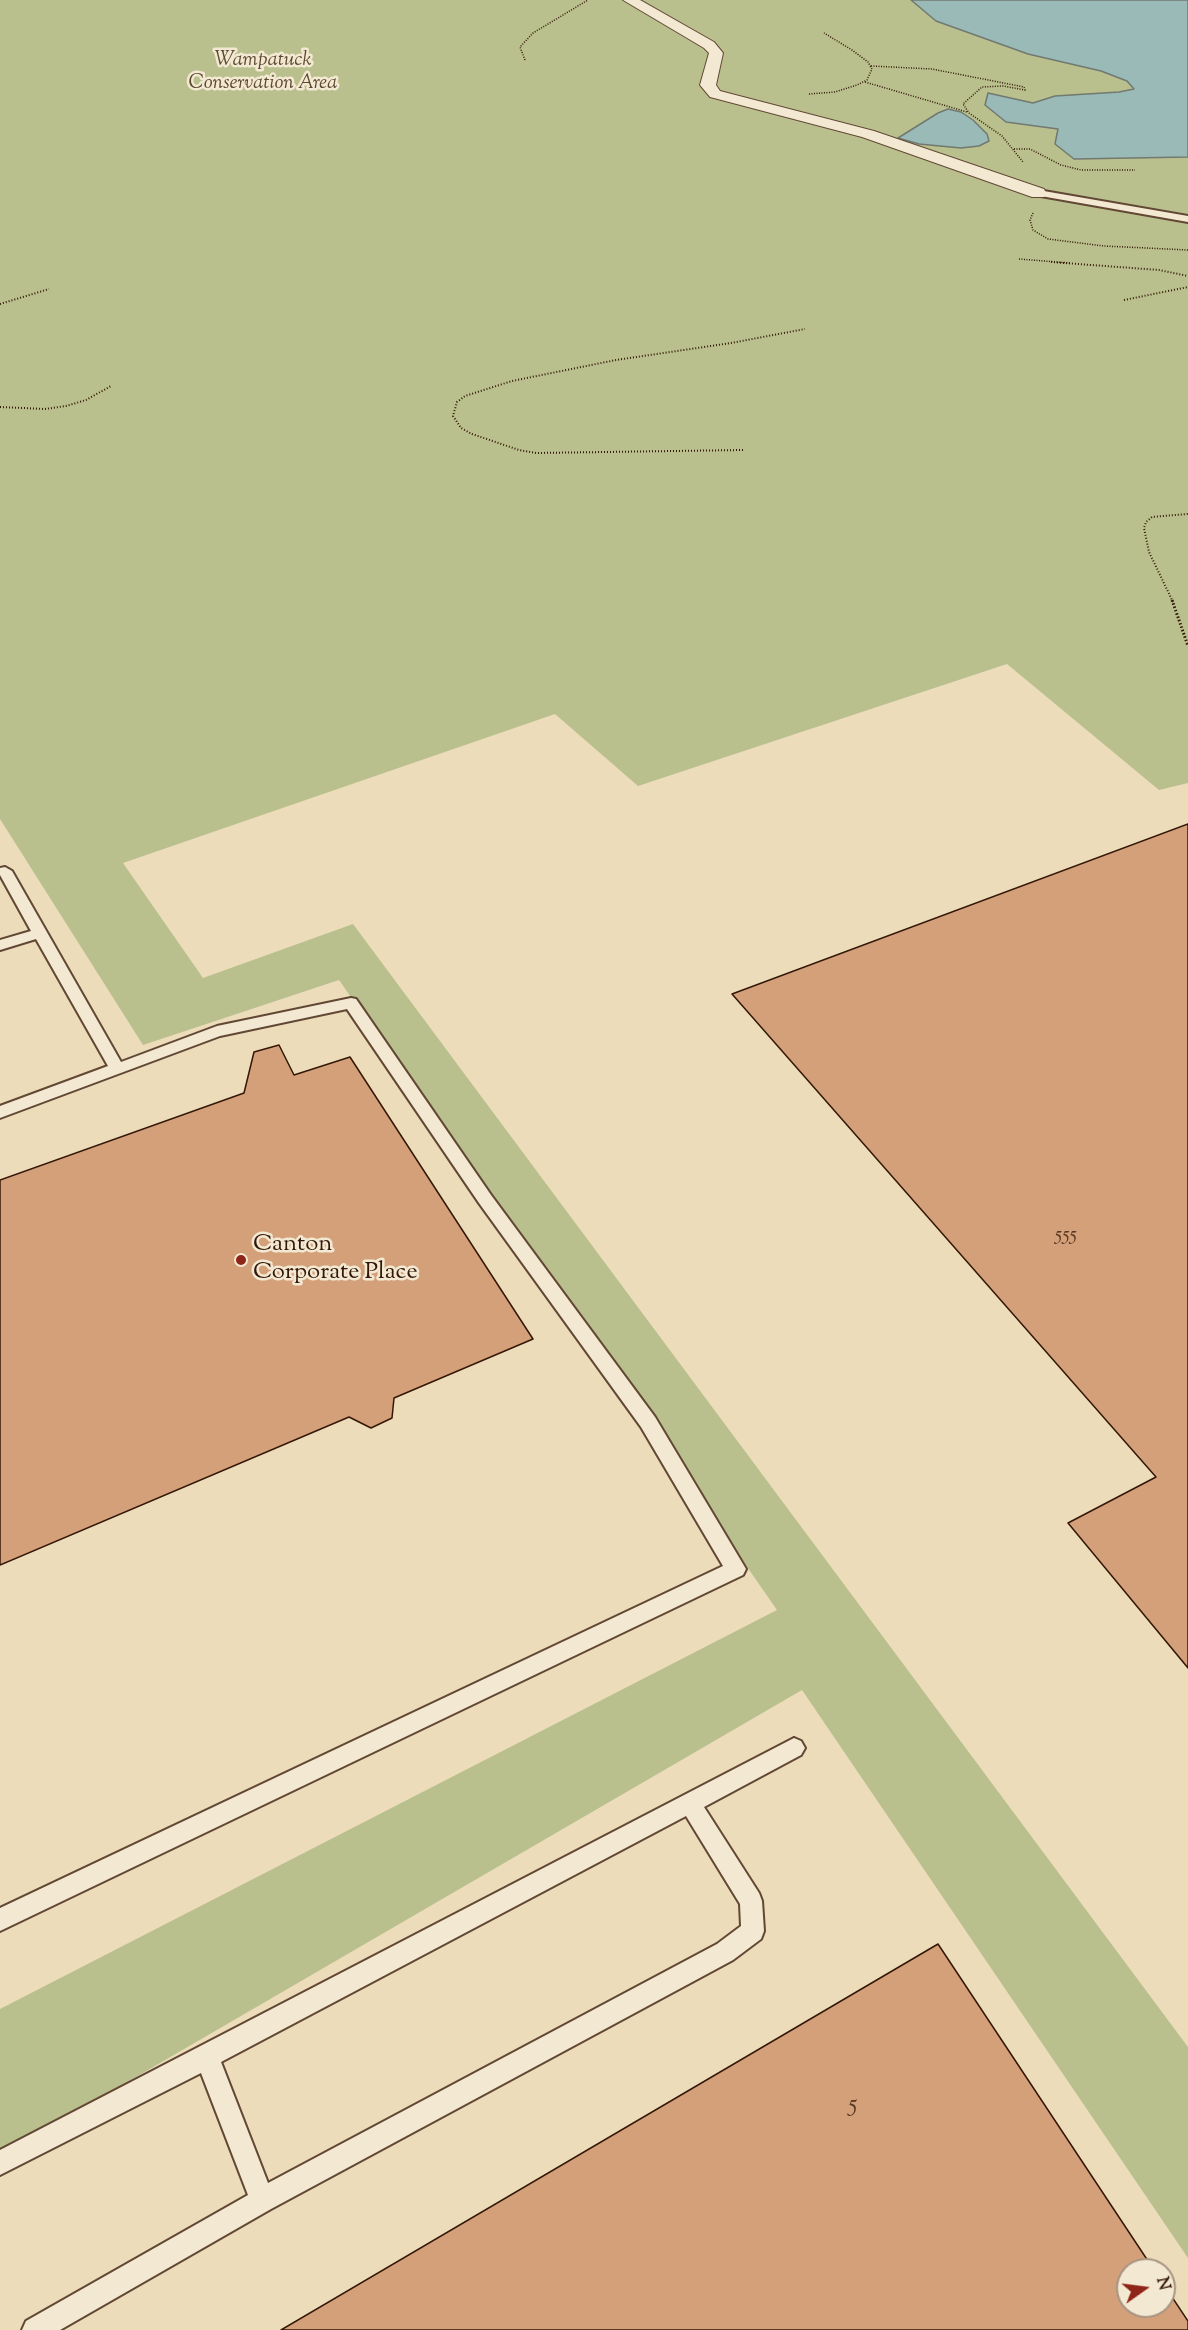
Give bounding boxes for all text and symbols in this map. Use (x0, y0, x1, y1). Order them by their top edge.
park label: Wampatuck Conservation Area (189, 50, 337, 97)
house number: 555 (1055, 1223, 1077, 1249)
place label: Canton Corporate Place (253, 1232, 418, 1288)
marker: Canton Corporate Place (234, 1253, 248, 1267)
house number: 5 (849, 2091, 857, 2123)
north arrow (1116, 2258, 1176, 2318)
text: N (1149, 2275, 1175, 2293)

